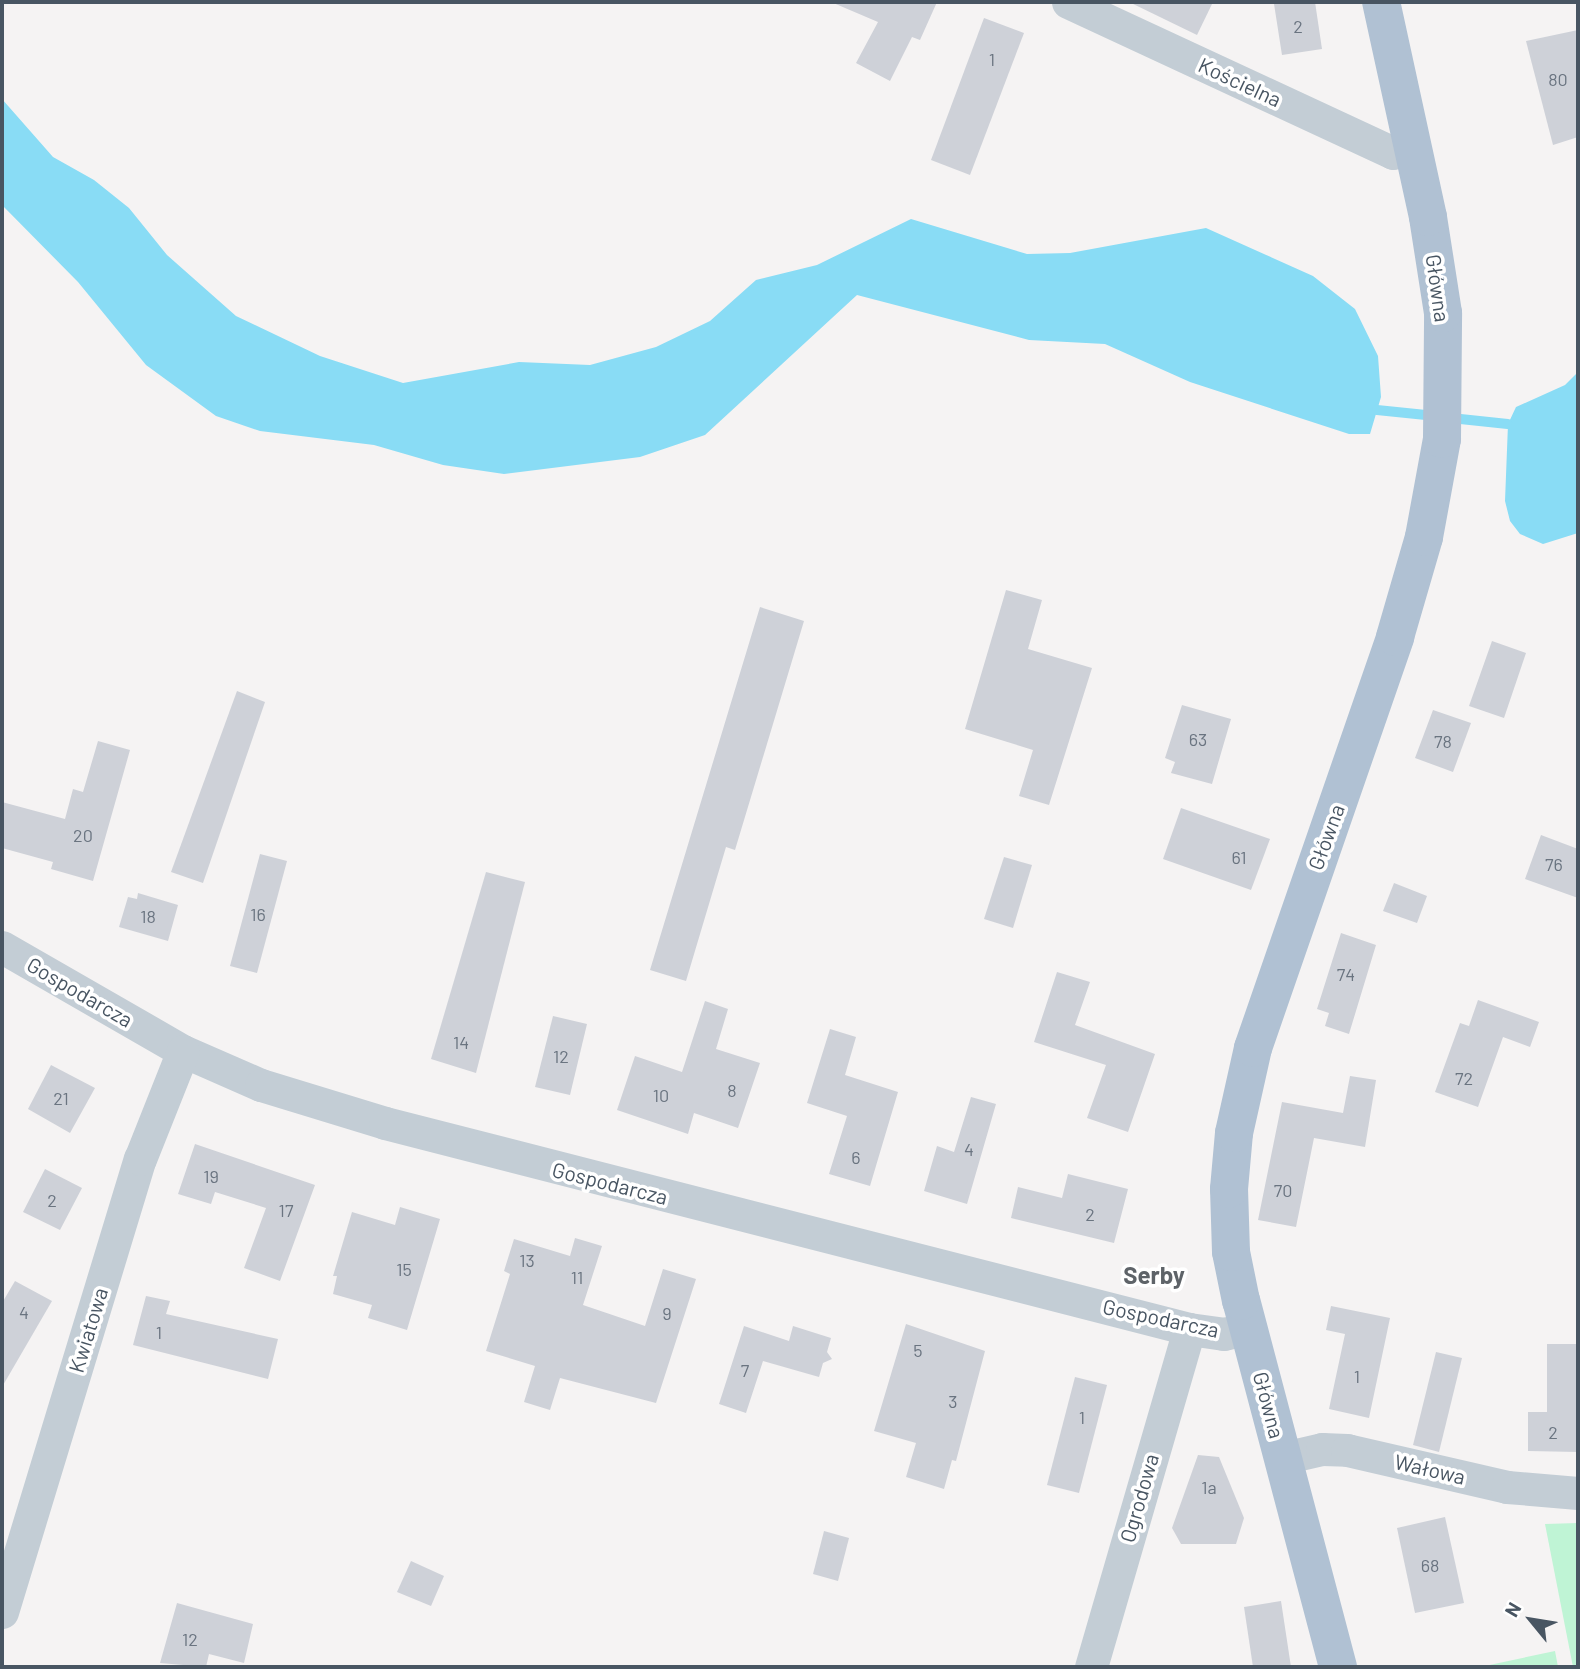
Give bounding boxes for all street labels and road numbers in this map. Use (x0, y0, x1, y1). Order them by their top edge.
street label: Kościelna (1195, 52, 1285, 112)
street label: Główna (1421, 253, 1455, 323)
street label: Główna (1303, 801, 1349, 873)
street label: Gospodarcza (23, 952, 137, 1032)
street label: Gospodarcza (550, 1156, 670, 1210)
street label: Kwiatowa (63, 1284, 113, 1376)
street label: Gospodarcza (1101, 1293, 1221, 1343)
street label: Główna (1248, 1369, 1290, 1441)
street label: Wałowa (1392, 1449, 1468, 1489)
street label: Ogrodowa (1114, 1451, 1164, 1545)

